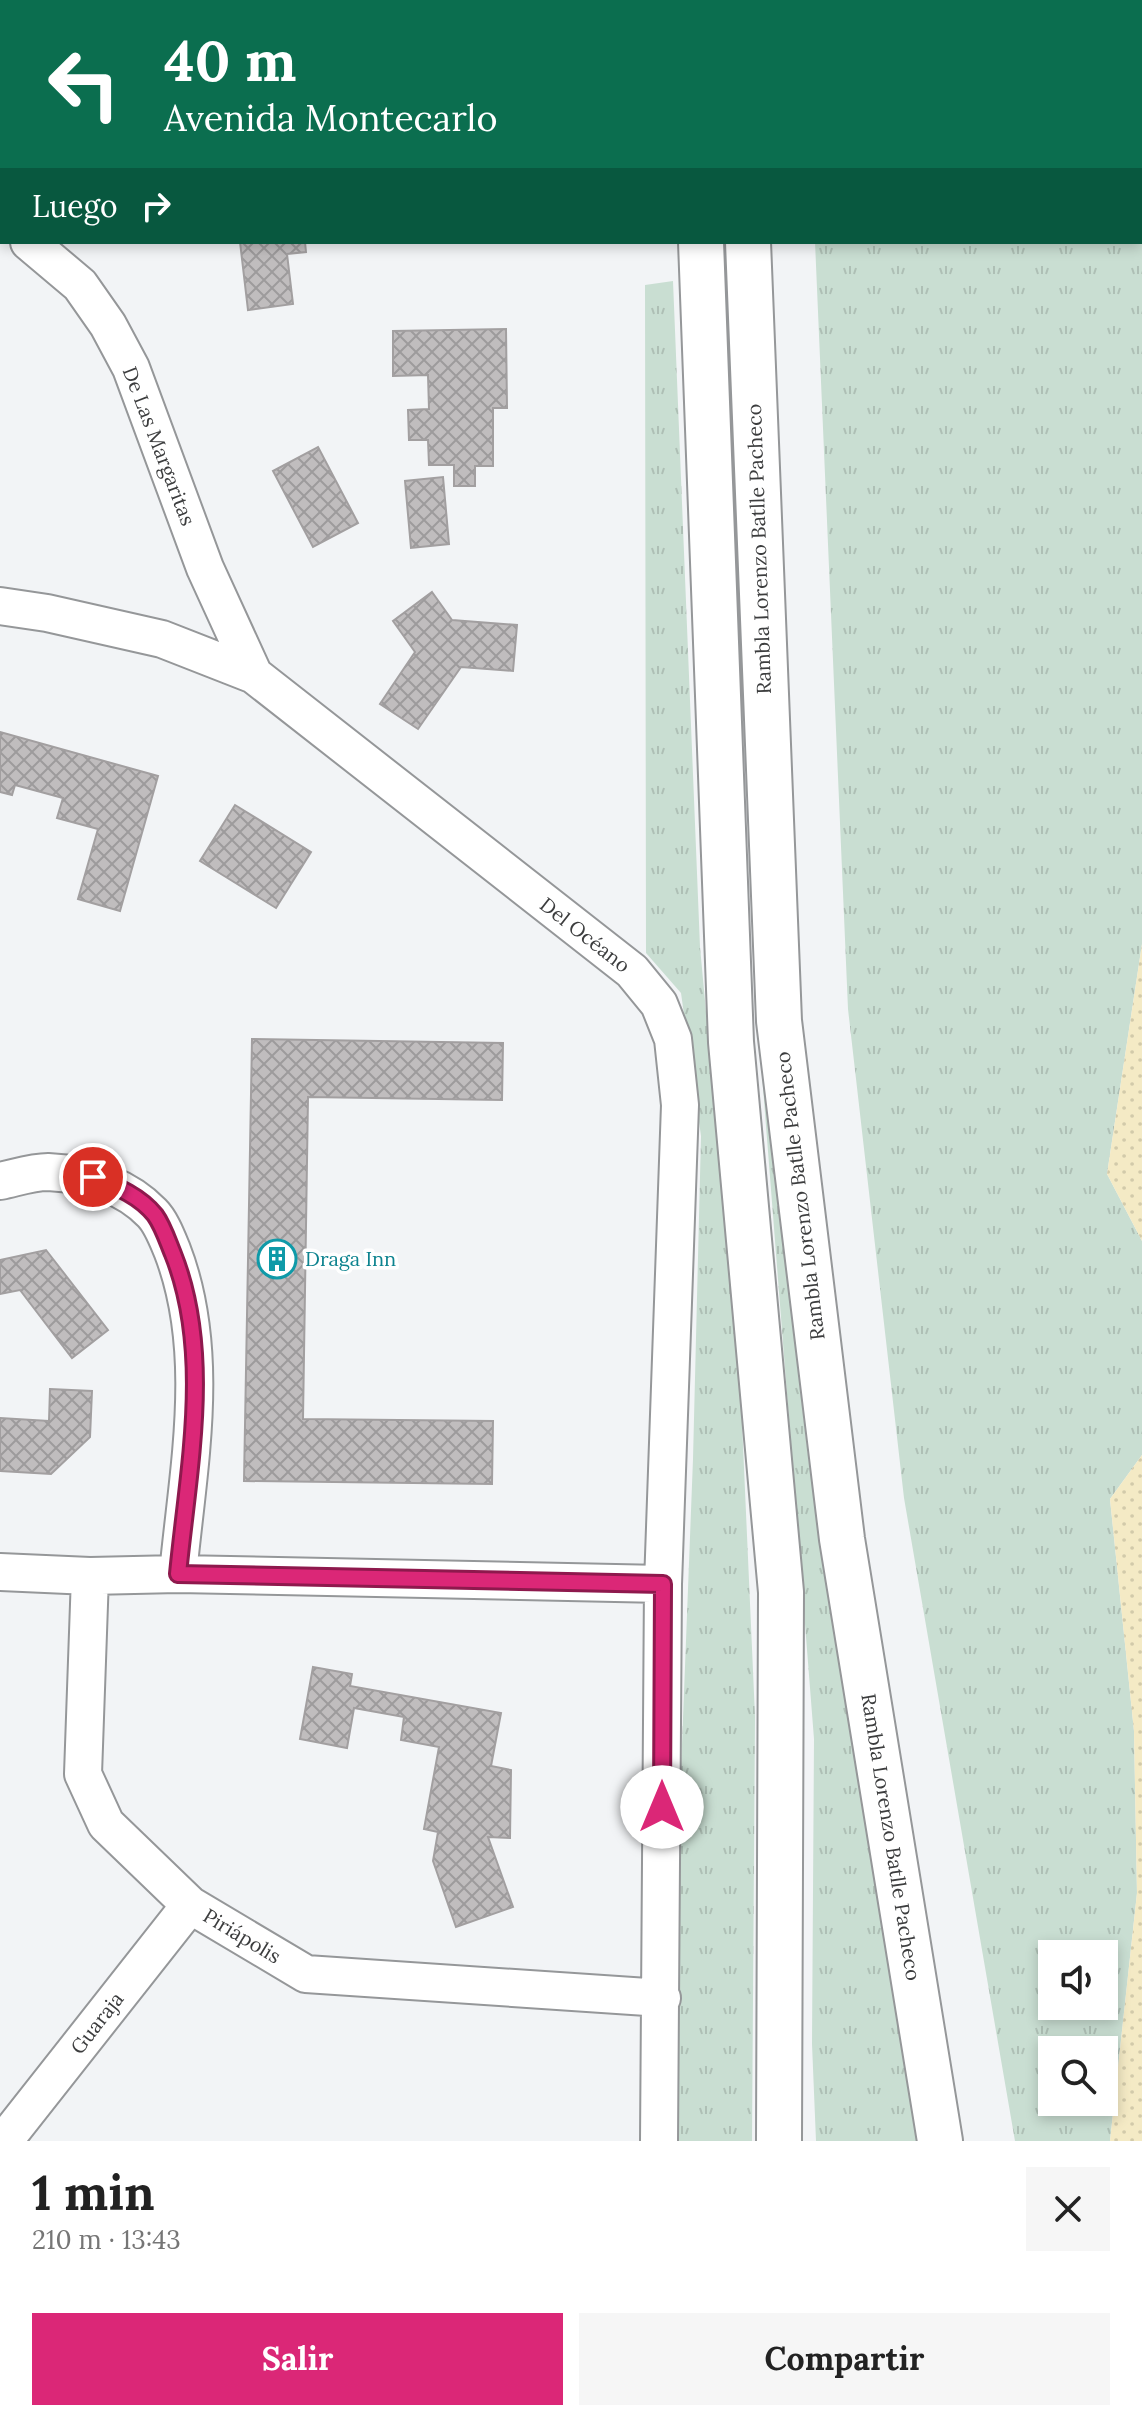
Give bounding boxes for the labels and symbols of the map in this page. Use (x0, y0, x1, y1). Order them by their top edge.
street label: De Las Margaritas (118, 363, 201, 529)
street label: Rambla Lorenzo Batlle Pacheco (741, 403, 776, 695)
street label: Del Océano (535, 892, 635, 978)
street label: Rambla Lorenzo Batlle Pacheco (769, 1050, 830, 1342)
pin (59, 1143, 127, 1211)
building icon: Draga Inn (256, 1238, 298, 1280)
place label: Draga Inn (305, 1246, 396, 1271)
street label: Rambla Lorenzo Batlle Pacheco (856, 1692, 927, 1982)
position arrow (620, 1765, 704, 1849)
street label: Piriápolis (199, 1903, 286, 1969)
street label: Guaraja (65, 1987, 129, 2059)

